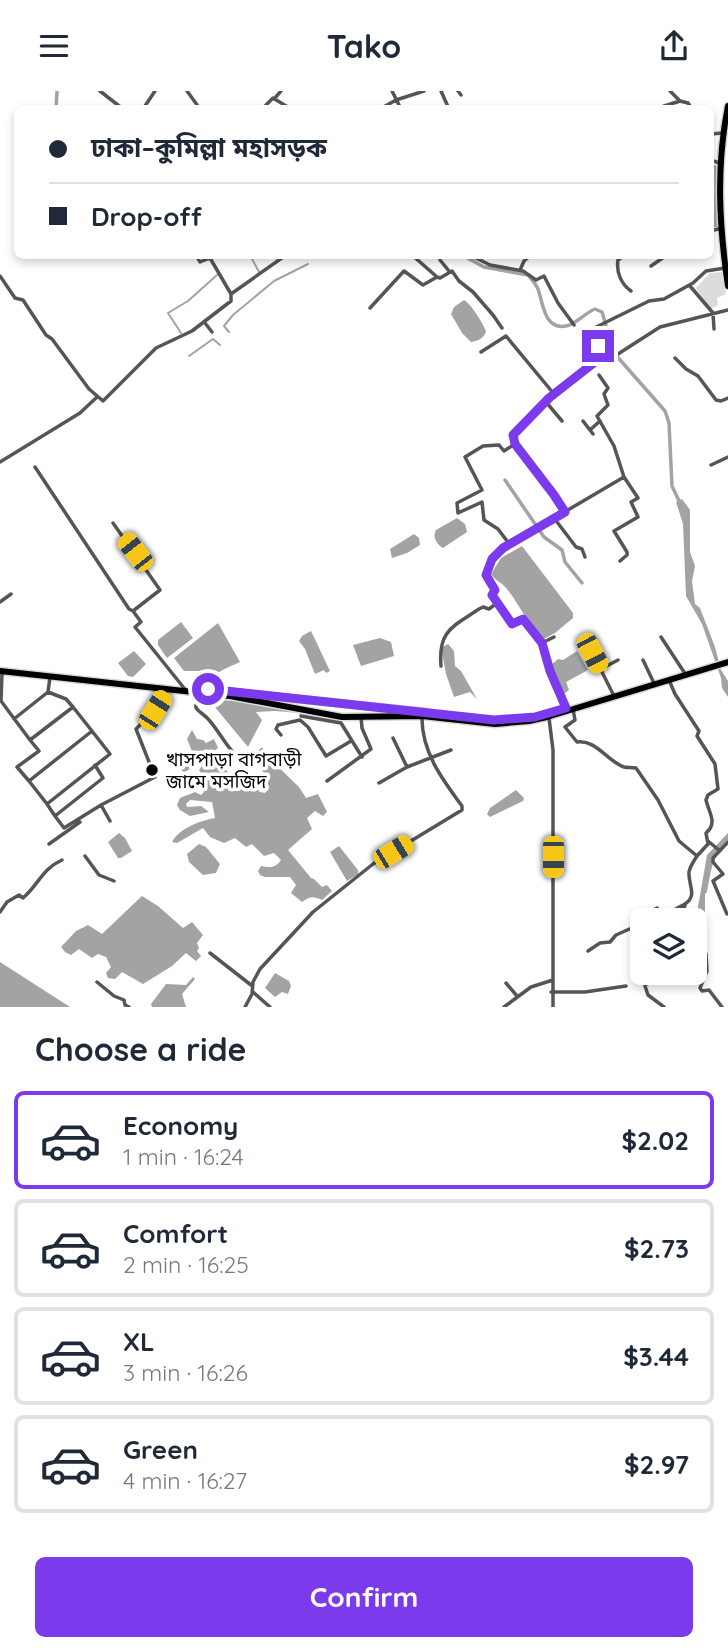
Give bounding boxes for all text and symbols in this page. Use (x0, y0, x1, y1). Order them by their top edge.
text: Tako (327, 26, 401, 66)
icon: menu (35, 27, 73, 65)
icon: share (655, 27, 693, 65)
text: ঢাকা–কুমিল্লা মহাসড়ক (91, 131, 327, 164)
text: Drop-off (91, 200, 202, 233)
route end (582, 330, 614, 362)
car (114, 529, 157, 575)
car (573, 630, 612, 676)
route start (192, 673, 224, 705)
car (135, 687, 176, 733)
place label: খাসপাড়া বাগবাড়ী জামে মসজিদ (165, 747, 302, 793)
marker: খাসপাড়া বাগবাড়ী জামে মসজিদ (144, 762, 160, 778)
car (370, 832, 417, 872)
car (543, 836, 564, 878)
map controls (630, 908, 707, 985)
button: layers (630, 908, 707, 985)
text: Choose a ride (35, 1029, 247, 1069)
icon: car (39, 1109, 102, 1172)
text: Economy (123, 1109, 238, 1142)
text: $2.02 (621, 1124, 689, 1157)
text: 1 min · 16:24 (123, 1142, 244, 1171)
icon: car (39, 1217, 102, 1280)
text: Comfort (123, 1217, 228, 1250)
text: $2.73 (624, 1232, 689, 1265)
text: 2 min · 16:25 (123, 1250, 249, 1279)
icon: car (39, 1325, 102, 1388)
text: XL (123, 1325, 155, 1358)
text: $3.44 (623, 1340, 689, 1373)
text: 3 min · 16:26 (123, 1358, 248, 1387)
icon: car (39, 1433, 102, 1496)
text: Green (123, 1433, 198, 1466)
text: $2.97 (624, 1448, 689, 1481)
text: 4 min · 16:27 (123, 1466, 247, 1495)
button: Confirm (35, 1557, 693, 1637)

